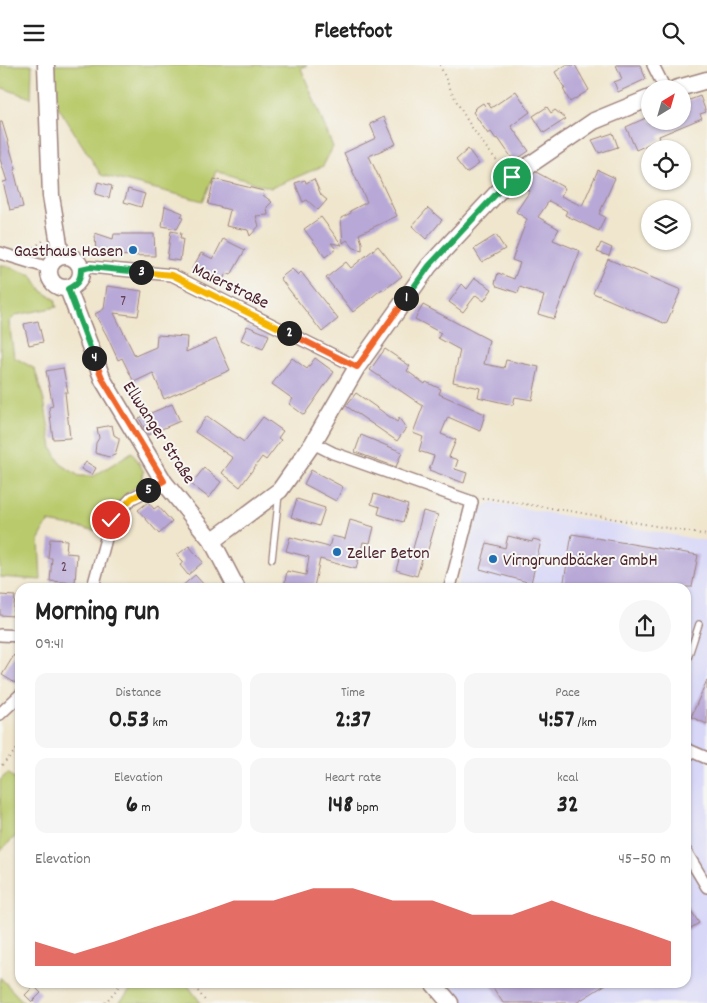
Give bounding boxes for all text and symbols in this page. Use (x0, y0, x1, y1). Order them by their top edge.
text: Fleetfoot (315, 17, 392, 48)
icon: menu (20, 19, 48, 47)
icon: search (659, 19, 687, 47)
north arrow (641, 80, 691, 130)
map controls (641, 80, 691, 250)
button: locate (641, 140, 691, 190)
pin (491, 156, 533, 198)
icon: arrive (498, 163, 526, 191)
button: layers (641, 200, 691, 250)
place label: Gasthaus Hasen (14, 240, 123, 265)
marker: Gasthaus Hasen (127, 244, 139, 256)
street label: Maierstraße (187, 258, 273, 317)
pin: 3 (128, 259, 154, 285)
text: 3 (138, 262, 145, 282)
pin: 1 (394, 285, 418, 311)
text: 1 (405, 288, 408, 308)
house number: 7 (120, 291, 126, 313)
pin: 2 (276, 321, 302, 345)
text: 2 (286, 323, 293, 343)
pin: 4 (82, 345, 106, 371)
text: 4 (92, 348, 97, 368)
street label: Ellwanger Straße (115, 377, 201, 490)
pin: 5 (136, 477, 160, 503)
text: 5 (145, 480, 152, 500)
pin (90, 499, 132, 541)
icon: check (97, 506, 125, 534)
place label: Zeller Beton (347, 542, 430, 567)
marker: Zeller Beton (331, 546, 343, 558)
place label: Virngrundbäcker GmbH (503, 549, 658, 574)
marker: Virngrundbäcker GmbH (487, 553, 499, 565)
house number: 2 (61, 557, 67, 579)
text: Morning run (35, 594, 159, 634)
button: share (619, 600, 671, 652)
text: 09:41 (35, 633, 64, 656)
text: Distance (115, 683, 161, 703)
text: Time (341, 683, 365, 703)
text: Pace (555, 683, 580, 703)
text: 0.53 (109, 703, 149, 739)
text: 2:37 (335, 703, 371, 739)
text: 4:57 (539, 703, 574, 739)
text: km (149, 713, 168, 733)
text: /km (574, 713, 597, 733)
text: Elevation (114, 768, 163, 788)
text: Heart rate (325, 768, 381, 788)
text: kcal (557, 768, 578, 788)
text: 6 (126, 788, 138, 824)
text: 148 (327, 788, 353, 824)
text: 32 (557, 788, 579, 824)
text: m (138, 798, 151, 818)
text: bpm (353, 798, 379, 818)
text: Elevation (35, 848, 91, 871)
text: 45–50 m (618, 848, 671, 871)

